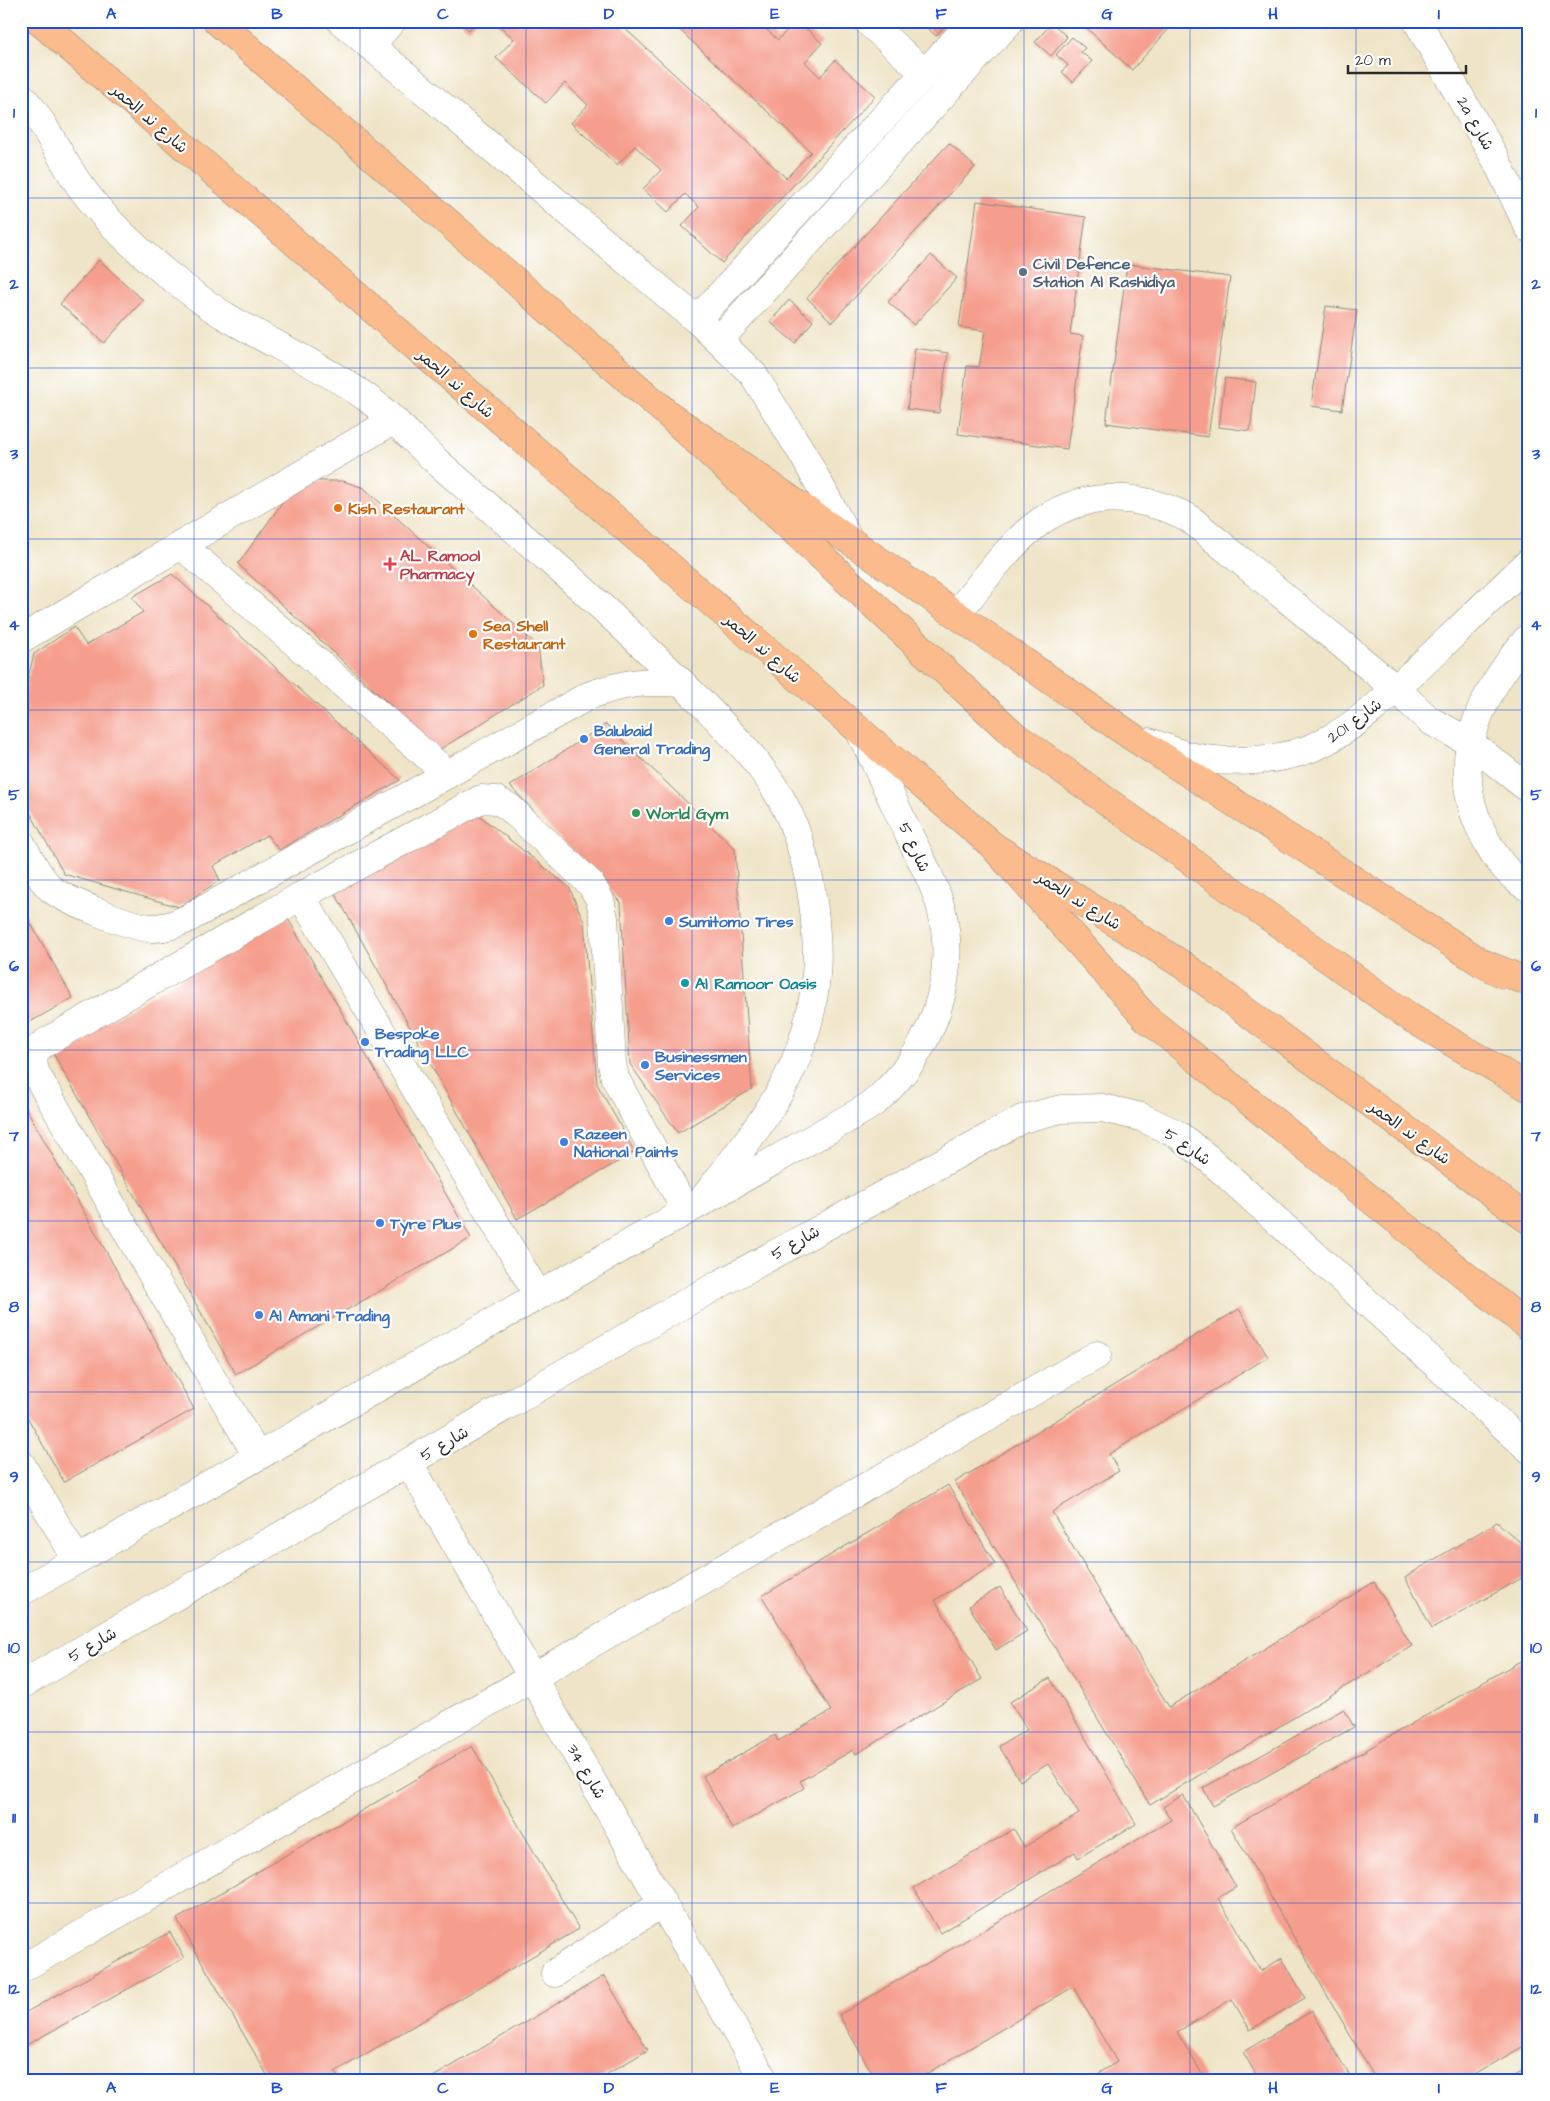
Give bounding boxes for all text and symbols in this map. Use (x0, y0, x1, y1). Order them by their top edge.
text: A (106, 3, 117, 25)
text: B (271, 3, 283, 25)
text: C (437, 3, 449, 25)
text: D (604, 3, 615, 25)
text: E (770, 3, 780, 25)
text: F (935, 3, 947, 25)
text: G (1101, 3, 1113, 25)
text: H (1268, 3, 1278, 25)
text: I (1438, 3, 1440, 25)
scale bar (1348, 42, 1465, 74)
text: 20 m (1355, 50, 1391, 71)
street label: شارع ند الحمر (105, 78, 193, 158)
street label: 2a شارع (1451, 93, 1499, 154)
text: 1 (13, 102, 16, 124)
text: 1 (1535, 102, 1538, 124)
place label: Civil Defence Station Al Rashidiya (1032, 253, 1176, 294)
marker: Civil Defence Station Al Rashidiya (1017, 266, 1029, 278)
text: 2 (8, 273, 19, 295)
text: 2 (1530, 273, 1541, 295)
street label: شارع ند الحمر (411, 343, 499, 423)
text: 3 (9, 443, 19, 465)
text: 3 (1531, 443, 1541, 465)
place label: Kish Restaurant (348, 498, 465, 520)
marker: Kish Restaurant (332, 502, 344, 514)
place label: AL Ramool Pharmacy (400, 545, 481, 586)
marker: AL Ramool Pharmacy (384, 558, 396, 570)
street label: شارع ند الحمر (718, 608, 806, 688)
text: 4 (9, 614, 20, 636)
text: 4 (1531, 614, 1542, 636)
place label: Sea Shell Restaurant (482, 615, 566, 655)
marker: Sea Shell Restaurant (467, 628, 479, 640)
street label: شارع 201 (1323, 694, 1386, 748)
place label: Balubaid General Trading (594, 720, 711, 762)
marker: Balubaid General Trading (578, 733, 590, 745)
text: 5 (8, 784, 20, 806)
text: 5 (1530, 784, 1542, 806)
place label: World Gym (645, 803, 729, 826)
marker: World Gym (630, 807, 642, 819)
street label: شارع 5 (893, 819, 935, 876)
street label: شارع ند الحمر (1030, 865, 1125, 936)
place label: Sumitomo Tires (678, 911, 794, 933)
marker: Sumitomo Tires (663, 915, 675, 927)
text: 6 (9, 955, 19, 977)
text: 6 (1531, 955, 1541, 977)
place label: Al Ramoor Oasis (695, 973, 817, 995)
marker: Al Ramoor Oasis (679, 977, 691, 989)
place label: Bespoke Trading LLC (374, 1023, 469, 1065)
marker: Bespoke Trading LLC (359, 1036, 371, 1048)
place label: Businessmen Services (654, 1046, 747, 1086)
marker: Businessmen Services (639, 1059, 651, 1071)
street label: شارع ند الحمر (1363, 1095, 1455, 1170)
place label: Razeen National Paints (574, 1123, 678, 1163)
street label: شارع 5 (1160, 1123, 1215, 1171)
text: 7 (8, 1125, 19, 1147)
text: 7 (1530, 1125, 1541, 1147)
marker: Razeen National Paints (558, 1136, 570, 1148)
place label: Tyre Plus (389, 1213, 462, 1236)
marker: Tyre Plus (374, 1217, 386, 1229)
street label: شارع 5 (767, 1221, 824, 1265)
text: 8 (9, 1296, 20, 1318)
text: 8 (1531, 1296, 1542, 1318)
place label: Al Amani Trading (269, 1305, 390, 1329)
marker: Al Amani Trading (253, 1309, 265, 1321)
street label: شارع 5 (416, 1421, 473, 1466)
text: 9 (9, 1466, 19, 1488)
text: 9 (1531, 1466, 1541, 1488)
street label: شارع 5 (64, 1622, 121, 1667)
text: 10 (8, 1637, 20, 1659)
text: 10 (1530, 1637, 1542, 1659)
street label: شارع 34 (562, 1740, 611, 1803)
text: 11 (12, 1807, 17, 1829)
text: 11 (1534, 1807, 1539, 1829)
text: 12 (8, 1978, 20, 2000)
text: 12 (1530, 1978, 1542, 2000)
text: A (106, 2077, 117, 2099)
text: B (271, 2077, 283, 2099)
text: C (437, 2077, 449, 2099)
text: D (604, 2077, 615, 2099)
text: E (770, 2077, 780, 2099)
text: F (935, 2077, 947, 2099)
text: G (1101, 2077, 1113, 2099)
text: H (1268, 2077, 1278, 2099)
text: I (1438, 2077, 1440, 2099)

